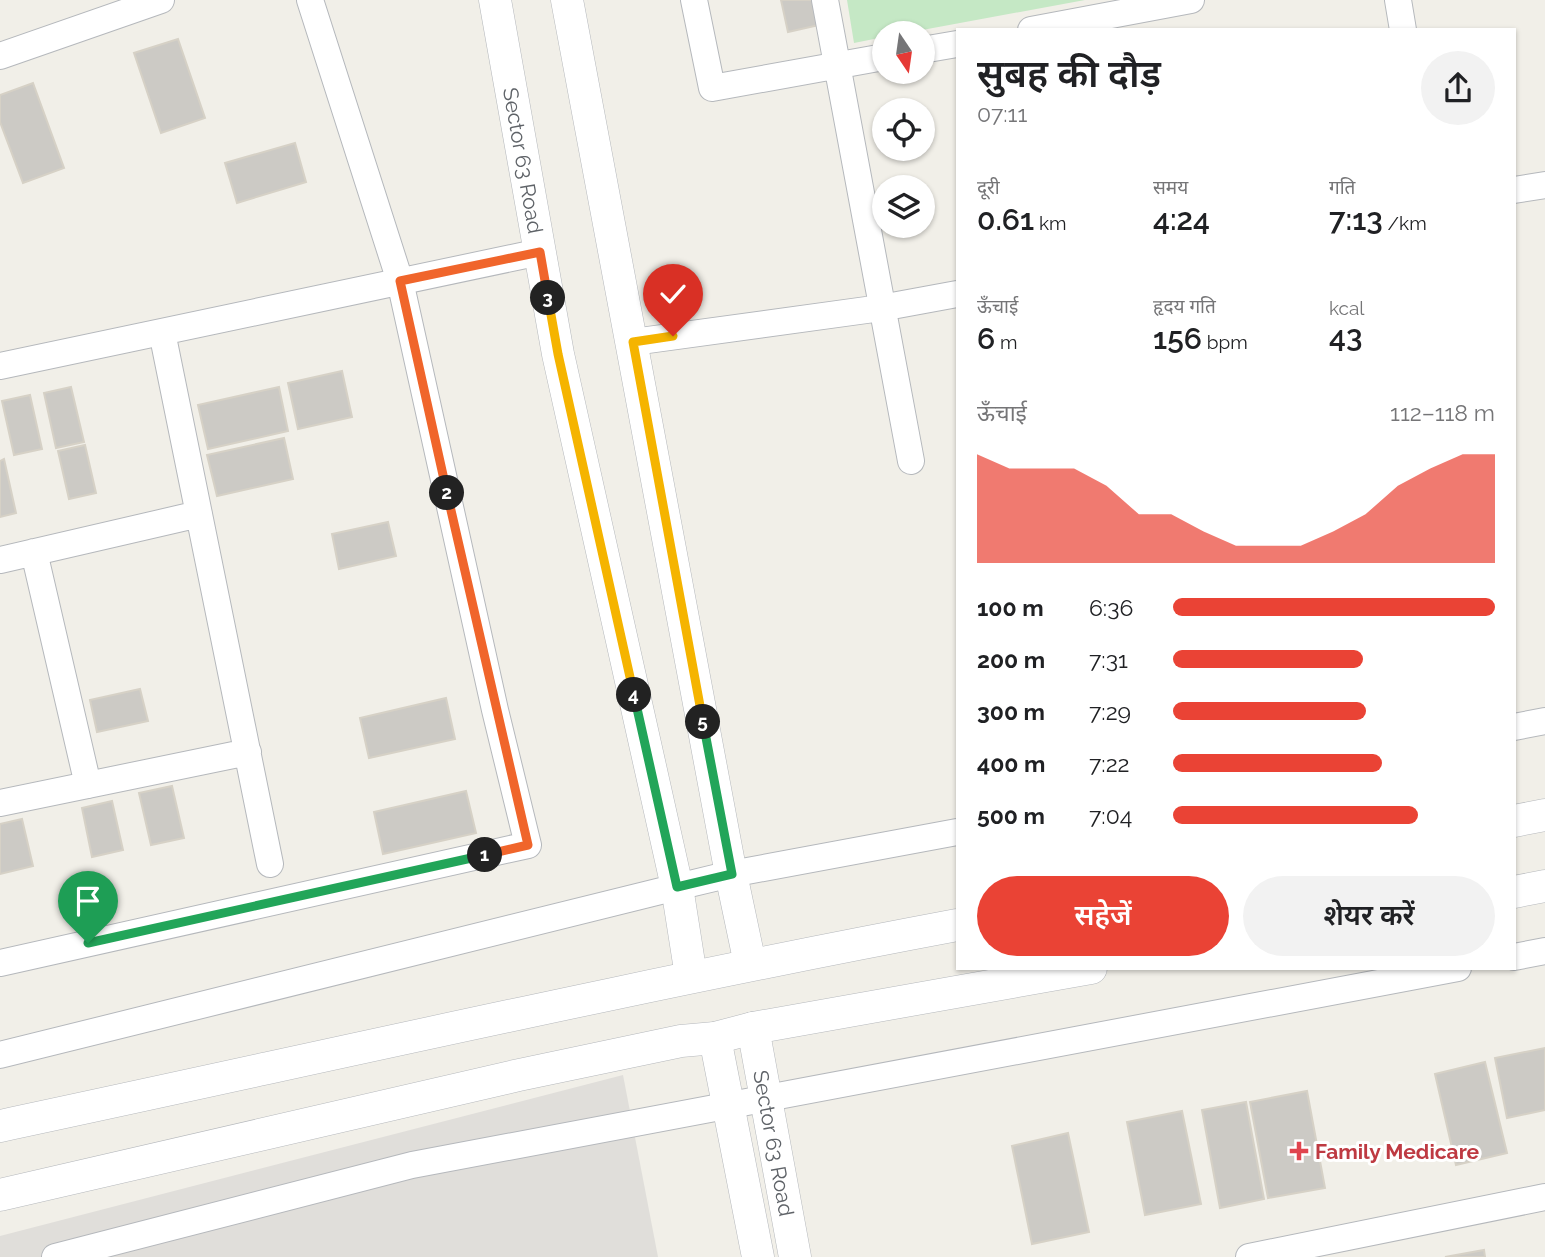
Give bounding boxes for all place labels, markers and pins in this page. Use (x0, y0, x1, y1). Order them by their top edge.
pin (643, 264, 703, 336)
pin: 3 (530, 280, 566, 316)
pin: 2 (430, 476, 464, 510)
pin: 4 (616, 678, 652, 712)
pin: 5 (686, 704, 720, 740)
pin: 1 (468, 838, 503, 872)
pin (58, 871, 118, 943)
place label: Family Medicare (1315, 1139, 1480, 1164)
marker: Family Medicare (1289, 1141, 1309, 1161)

